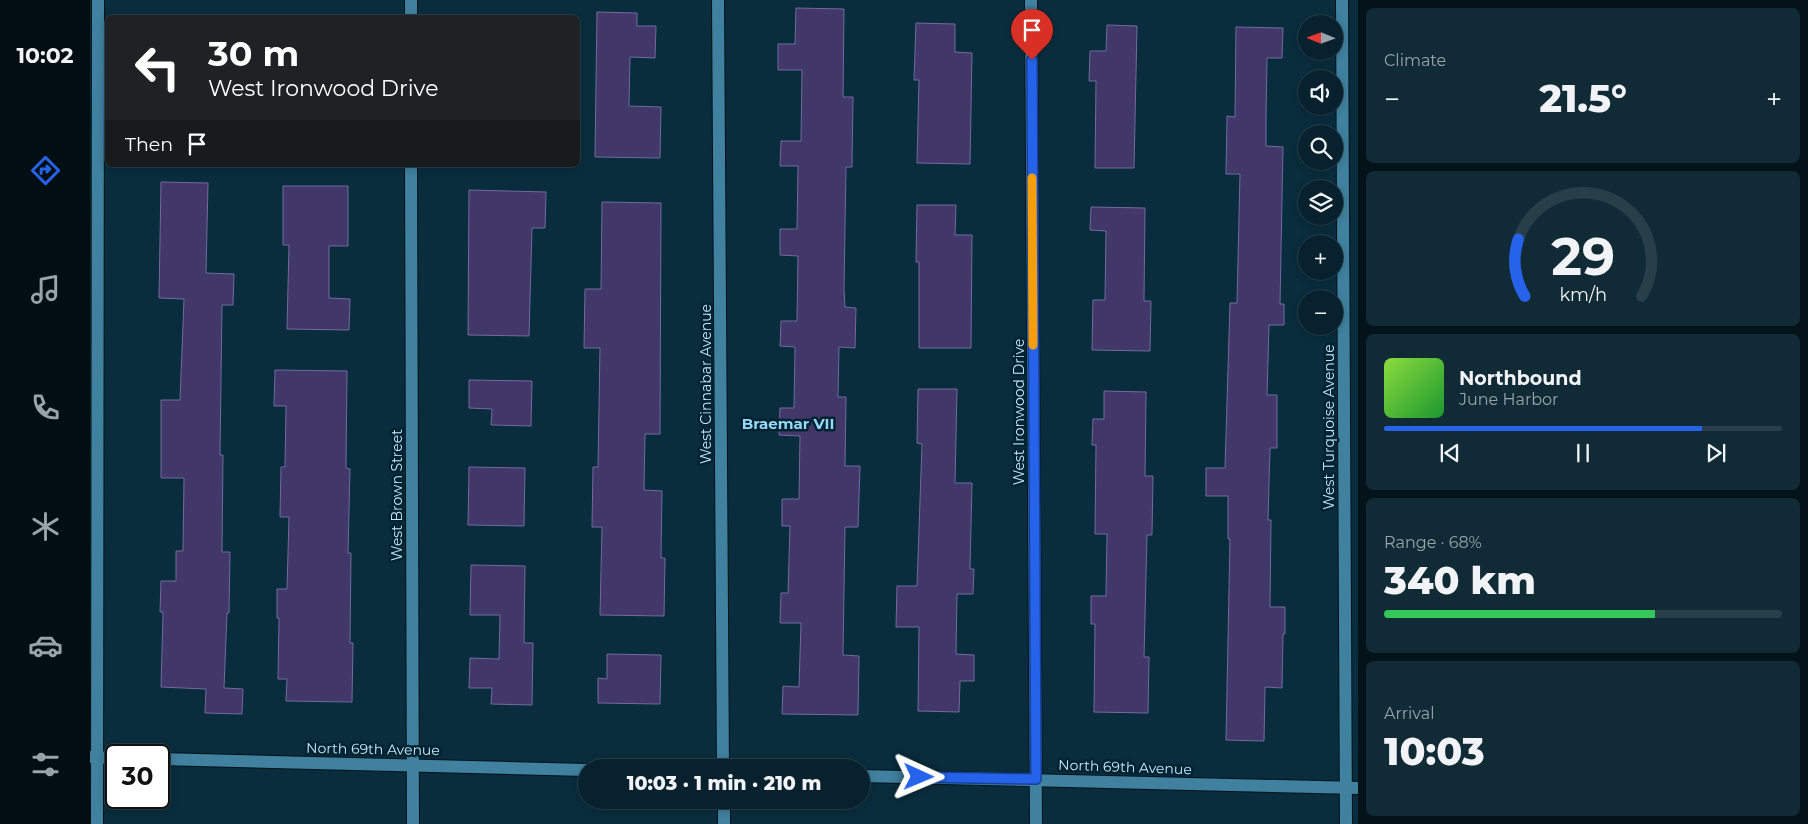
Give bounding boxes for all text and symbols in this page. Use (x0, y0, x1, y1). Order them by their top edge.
pin (1011, 9, 1053, 60)
north arrow (1298, 15, 1342, 60)
map controls (1298, 15, 1343, 335)
icon: arrive (1018, 16, 1046, 44)
text: 30 m (208, 32, 299, 75)
icon: left (125, 35, 190, 100)
text: 10:02 (16, 42, 74, 69)
text: Climate (1384, 51, 1446, 70)
button: sound (1298, 70, 1343, 115)
text: West Ironwood Drive (208, 75, 439, 102)
text: 21.5° (1539, 75, 1627, 122)
text: − (1384, 82, 1400, 116)
text: + (1766, 82, 1782, 116)
button: search (1298, 125, 1343, 170)
icon: arrive (183, 130, 211, 158)
text: Then (125, 133, 173, 156)
icon: directions (28, 153, 63, 188)
button: layers (1298, 180, 1343, 225)
text: 29 (1551, 225, 1615, 288)
button: + (1298, 235, 1343, 280)
icon: music (28, 272, 63, 307)
text: km/h (1559, 284, 1607, 305)
button: − (1298, 290, 1343, 335)
street label: West Cinnabar Avenue (697, 304, 715, 464)
street label: West Ironwood Drive (1010, 339, 1028, 485)
street label: West Turquoise Avenue (1320, 344, 1338, 510)
text: Northbound (1459, 367, 1582, 390)
icon: phone (28, 390, 63, 425)
text: June Harbor (1459, 390, 1558, 409)
district label: Braemar VII (742, 414, 834, 433)
street label: West Brown Street (388, 429, 406, 561)
icon: previous (1436, 439, 1464, 467)
icon: pause (1569, 439, 1597, 467)
icon: next (1702, 439, 1730, 467)
icon: climate (28, 509, 63, 544)
text: Range · 68% (1384, 533, 1482, 552)
text: 340 km (1384, 557, 1536, 604)
icon: car (28, 628, 63, 663)
text: Arrival (1384, 704, 1434, 723)
text: 10:03 (1384, 728, 1485, 775)
street label: North 69th Avenue (306, 739, 440, 759)
speed limit sign: 30 (105, 744, 170, 809)
icon: filters (28, 747, 63, 782)
position arrow (892, 750, 944, 802)
street label: North 69th Avenue (1058, 756, 1192, 778)
text: 10:03 · 1 min · 210 m (627, 772, 821, 795)

